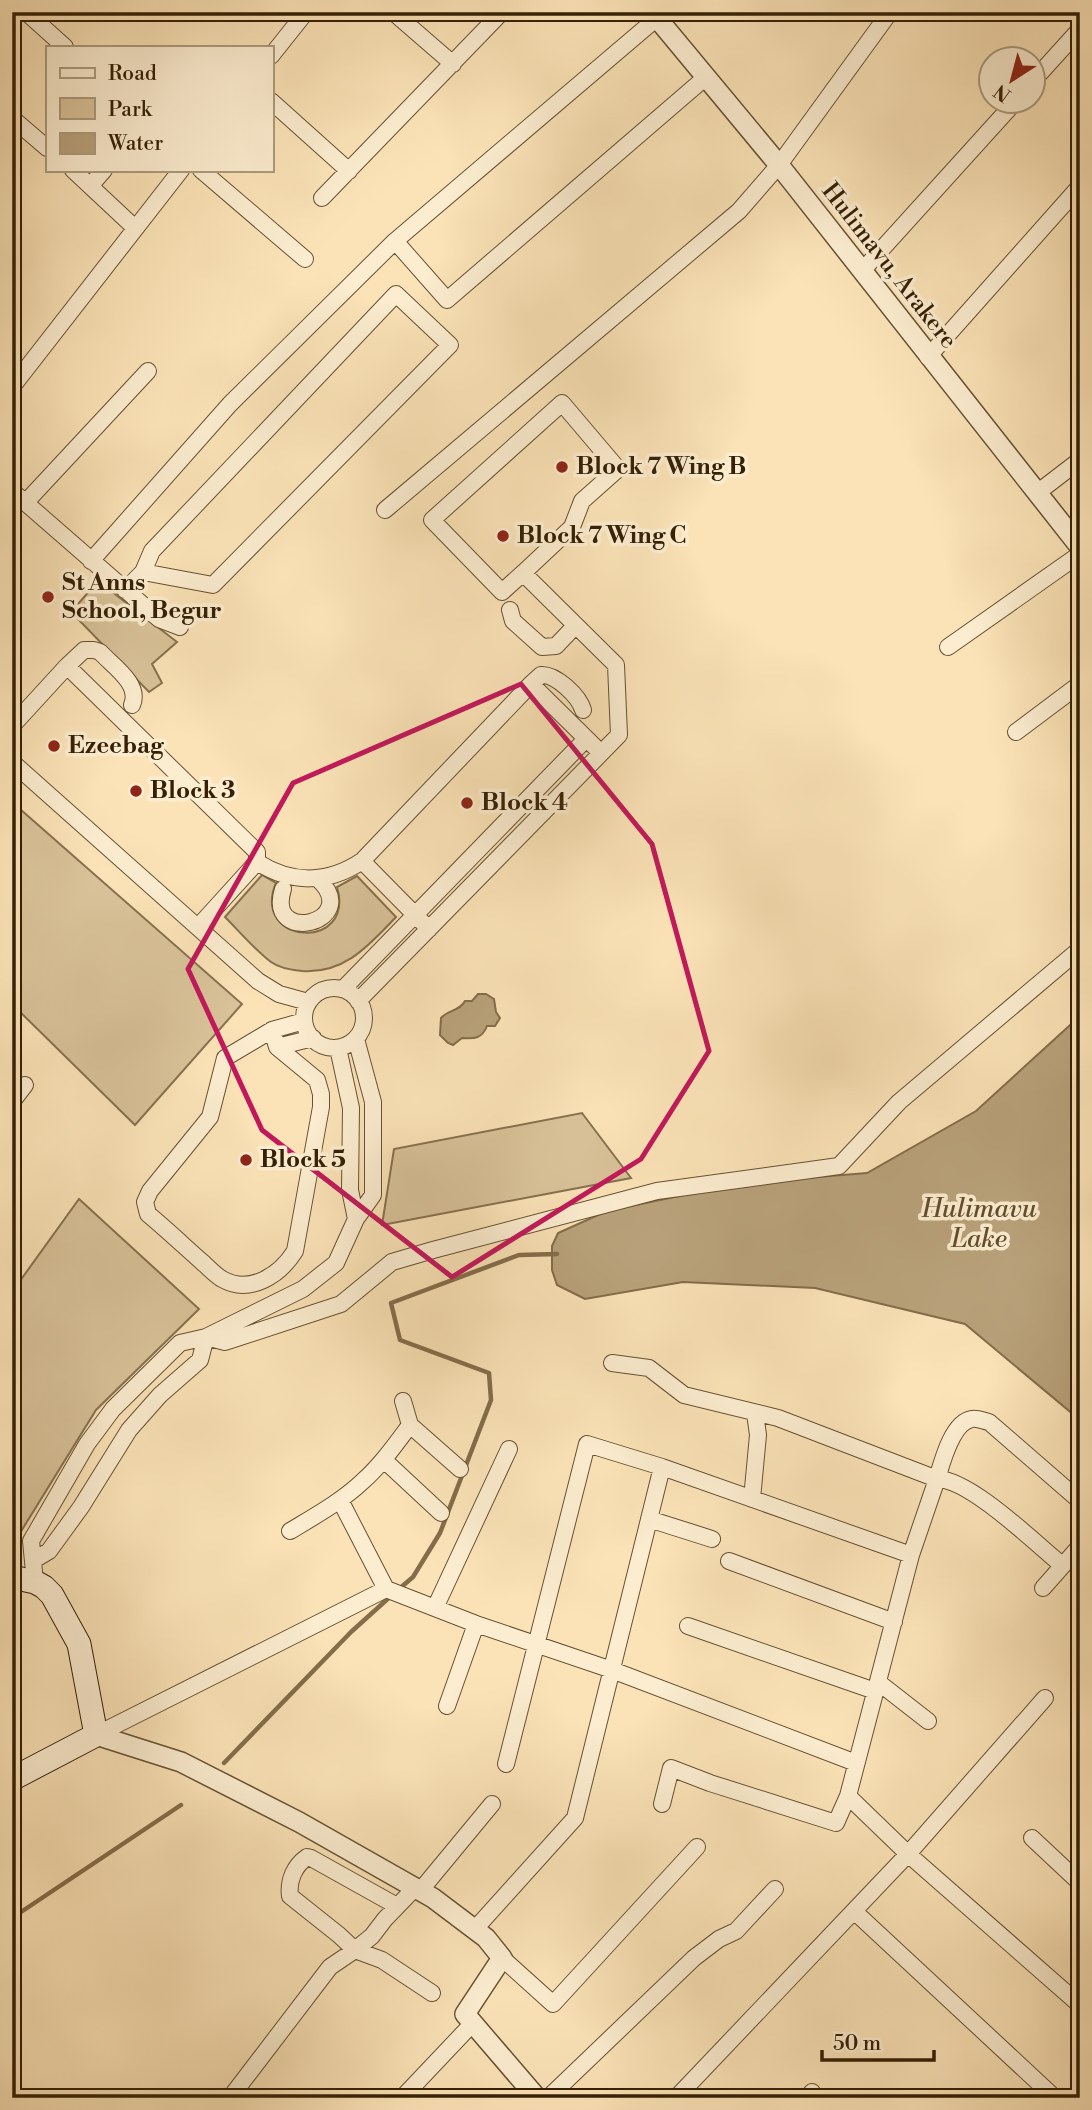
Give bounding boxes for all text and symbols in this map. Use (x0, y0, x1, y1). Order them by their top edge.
legend (46, 46, 273, 172)
north arrow (976, 46, 1046, 116)
text: Road (108, 61, 157, 87)
text: N (989, 79, 1016, 107)
text: Park (108, 97, 153, 123)
text: Water (107, 131, 163, 157)
street label: Hulimavu, Arakere (815, 177, 963, 355)
place label: Block 7 Wing B (576, 452, 746, 482)
marker: Block 7 Wing B (554, 459, 570, 475)
place label: Block 7 Wing C (517, 521, 686, 551)
marker: Block 7 Wing C (495, 528, 511, 544)
place label: St Anns School, Begur (62, 568, 222, 626)
marker: St Anns School, Begur (40, 589, 56, 605)
place label: Ezeebag (68, 731, 165, 761)
marker: Ezeebag (46, 738, 62, 754)
place label: Block 3 (150, 776, 235, 806)
marker: Block 3 (128, 783, 144, 799)
place label: Block 4 (481, 788, 568, 818)
marker: Block 4 (459, 795, 475, 811)
place label: Block 5 (260, 1145, 346, 1175)
marker: Block 5 (238, 1152, 254, 1168)
water label: Hulimavu Lake (920, 1193, 1037, 1255)
scale bar (822, 2019, 934, 2063)
text: 50 m (833, 2031, 881, 2057)

